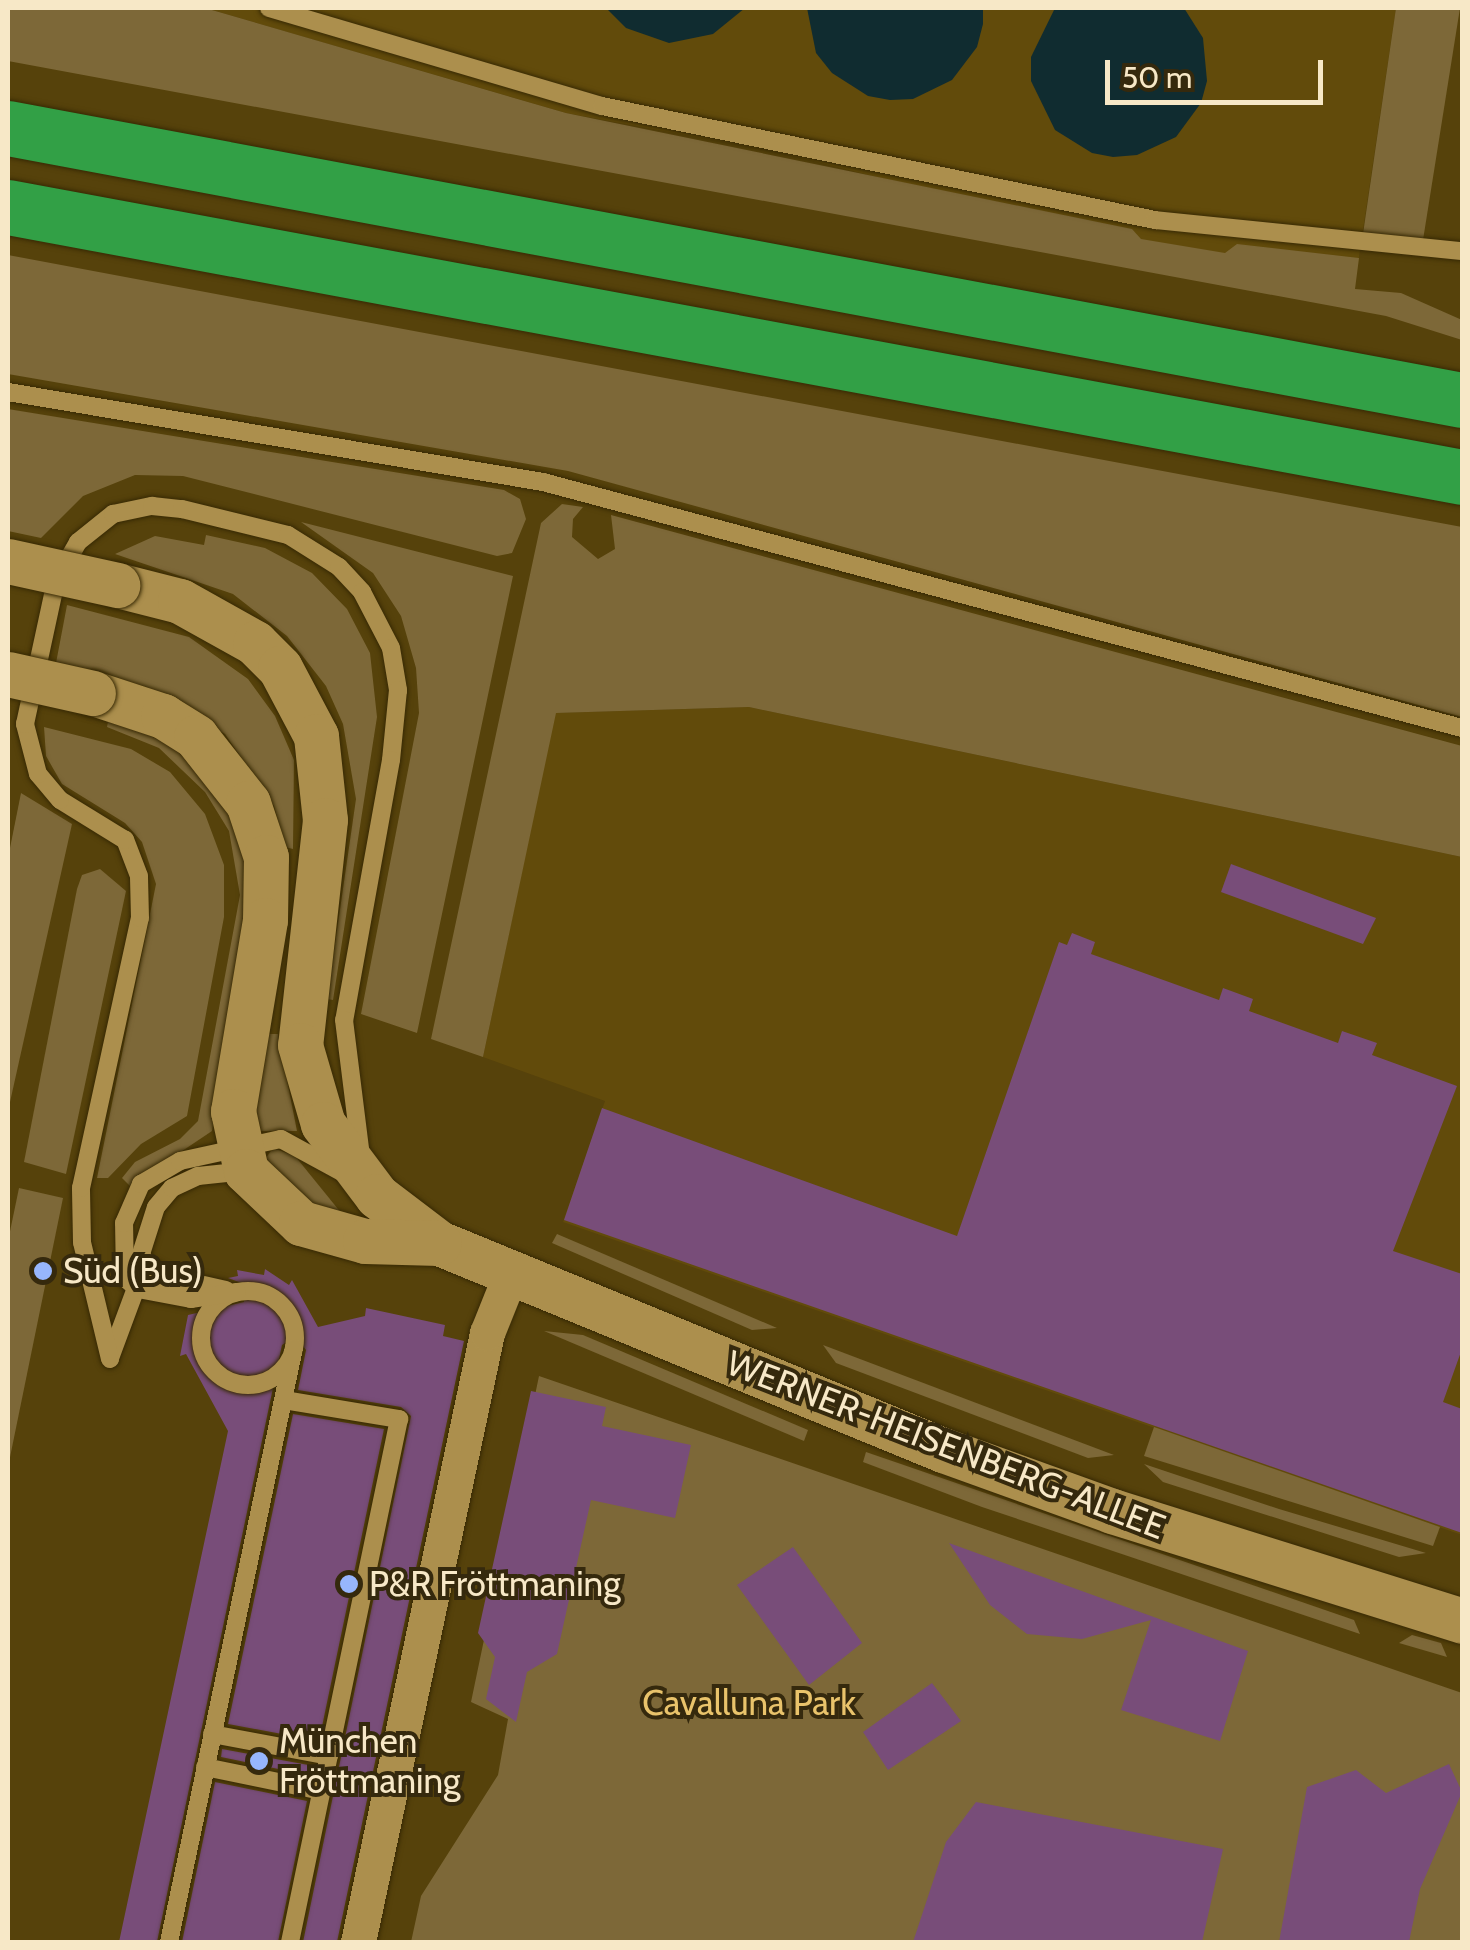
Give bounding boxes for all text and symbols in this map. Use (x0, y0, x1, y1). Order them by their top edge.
scale bar (1110, 40, 1328, 102)
text: 50 m (1122, 59, 1192, 96)
place label: Süd (Bus) (63, 1250, 203, 1292)
marker: Süd (Bus) (32, 1260, 54, 1282)
street label: WERNER-HEISENBERG-ALLEE (721, 1342, 1171, 1548)
place label: P&R Fröttmaning (369, 1563, 621, 1605)
marker: P&R Fröttmaning (338, 1573, 360, 1595)
park label: Cavalluna Park (642, 1682, 856, 1724)
place label: München Fröttmaning (279, 1720, 460, 1802)
marker: München Fröttmaning (248, 1750, 270, 1772)

